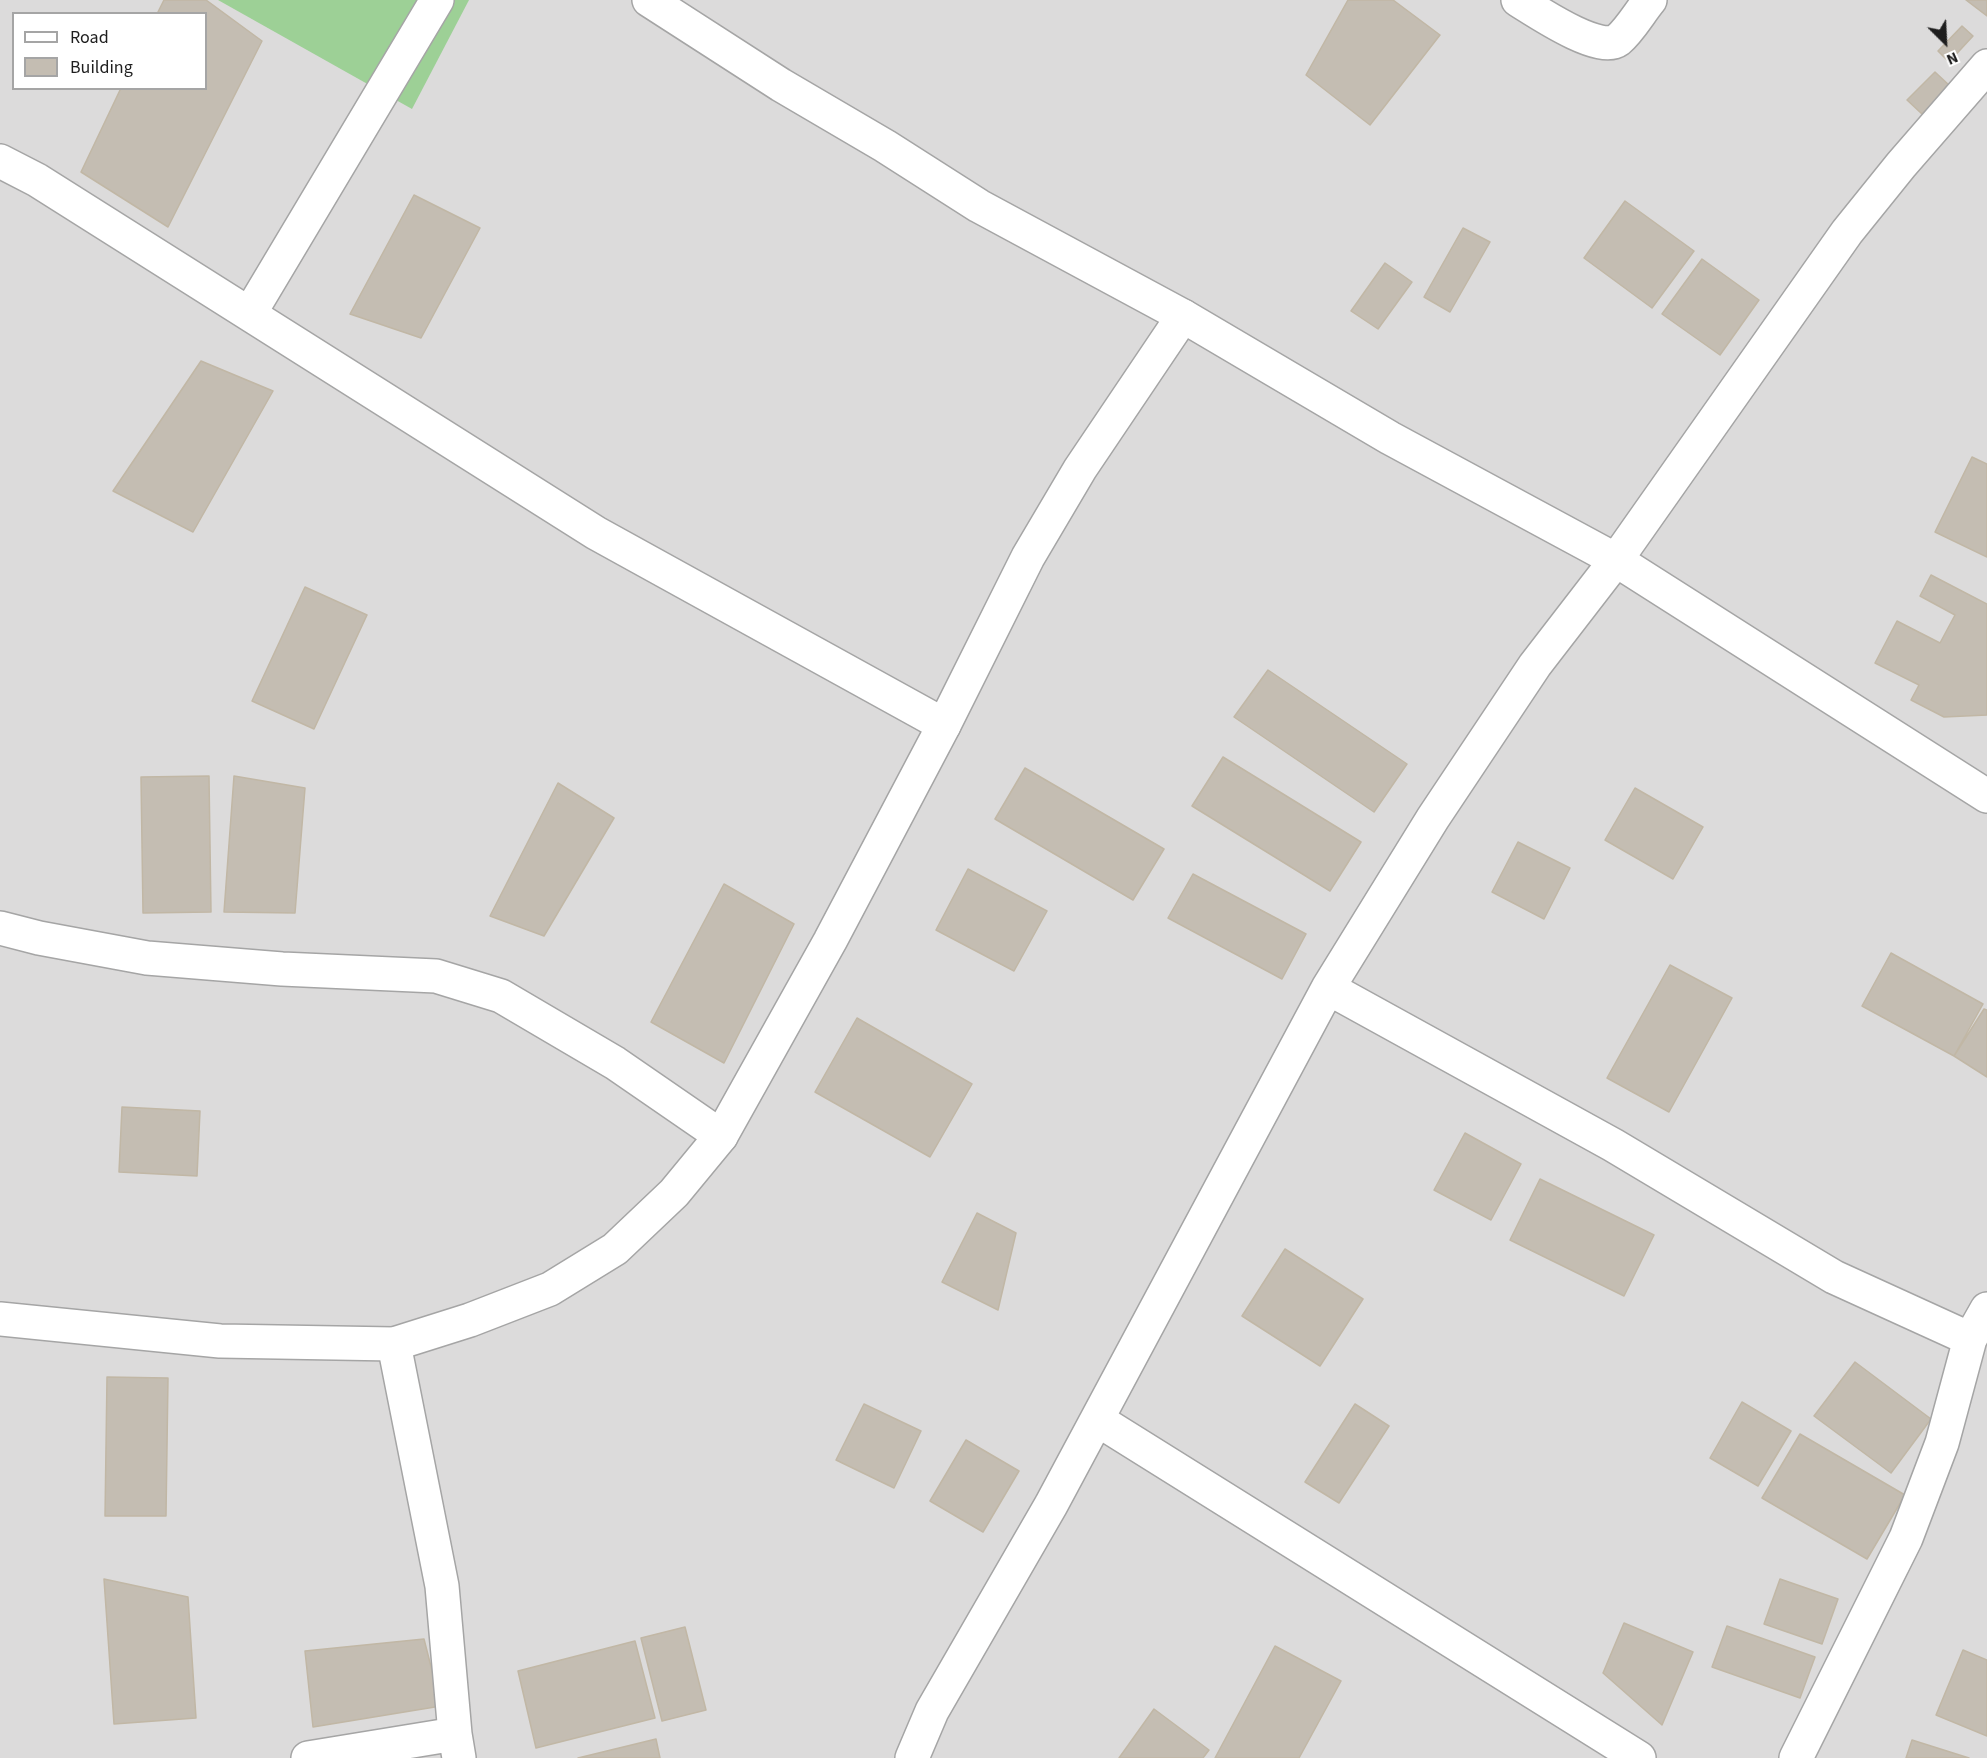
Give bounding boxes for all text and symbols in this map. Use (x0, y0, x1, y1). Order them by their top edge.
legend (12, 12, 207, 90)
north arrow (1915, 12, 1975, 72)
text: Road (70, 25, 109, 50)
text: N (1943, 46, 1962, 71)
text: Building (70, 55, 133, 80)

